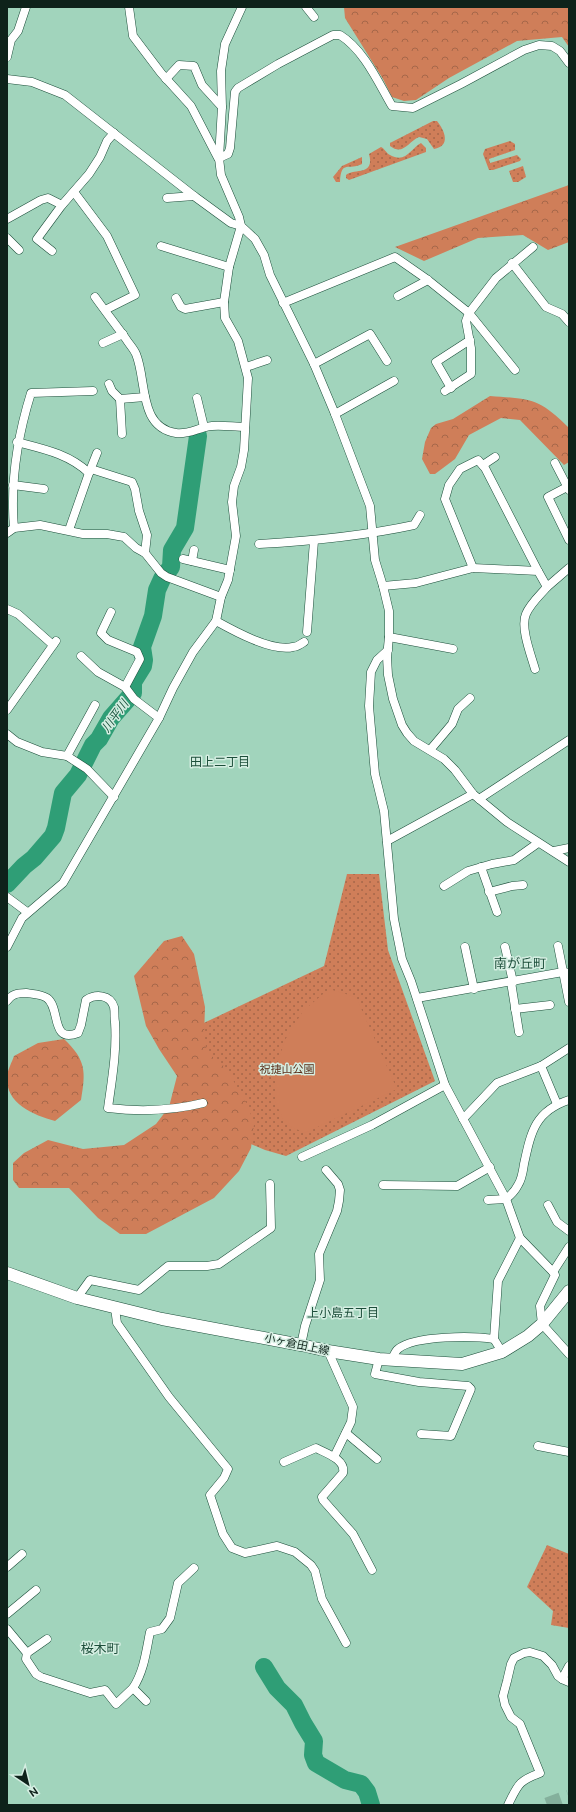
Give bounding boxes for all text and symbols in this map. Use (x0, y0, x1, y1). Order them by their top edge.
water label: 川平川 (99, 696, 132, 734)
district label: 田上二丁目 (190, 755, 250, 768)
district label: 南が丘町 (494, 956, 546, 970)
park label: 祝捷山公園 (260, 1063, 315, 1075)
district label: 上小島五丁目 (307, 1306, 379, 1319)
street label: 小ヶ倉田上線 (263, 1331, 331, 1357)
district label: 桜木町 (80, 1641, 120, 1655)
north arrow (8, 1764, 48, 1804)
text: N (27, 1785, 41, 1799)

